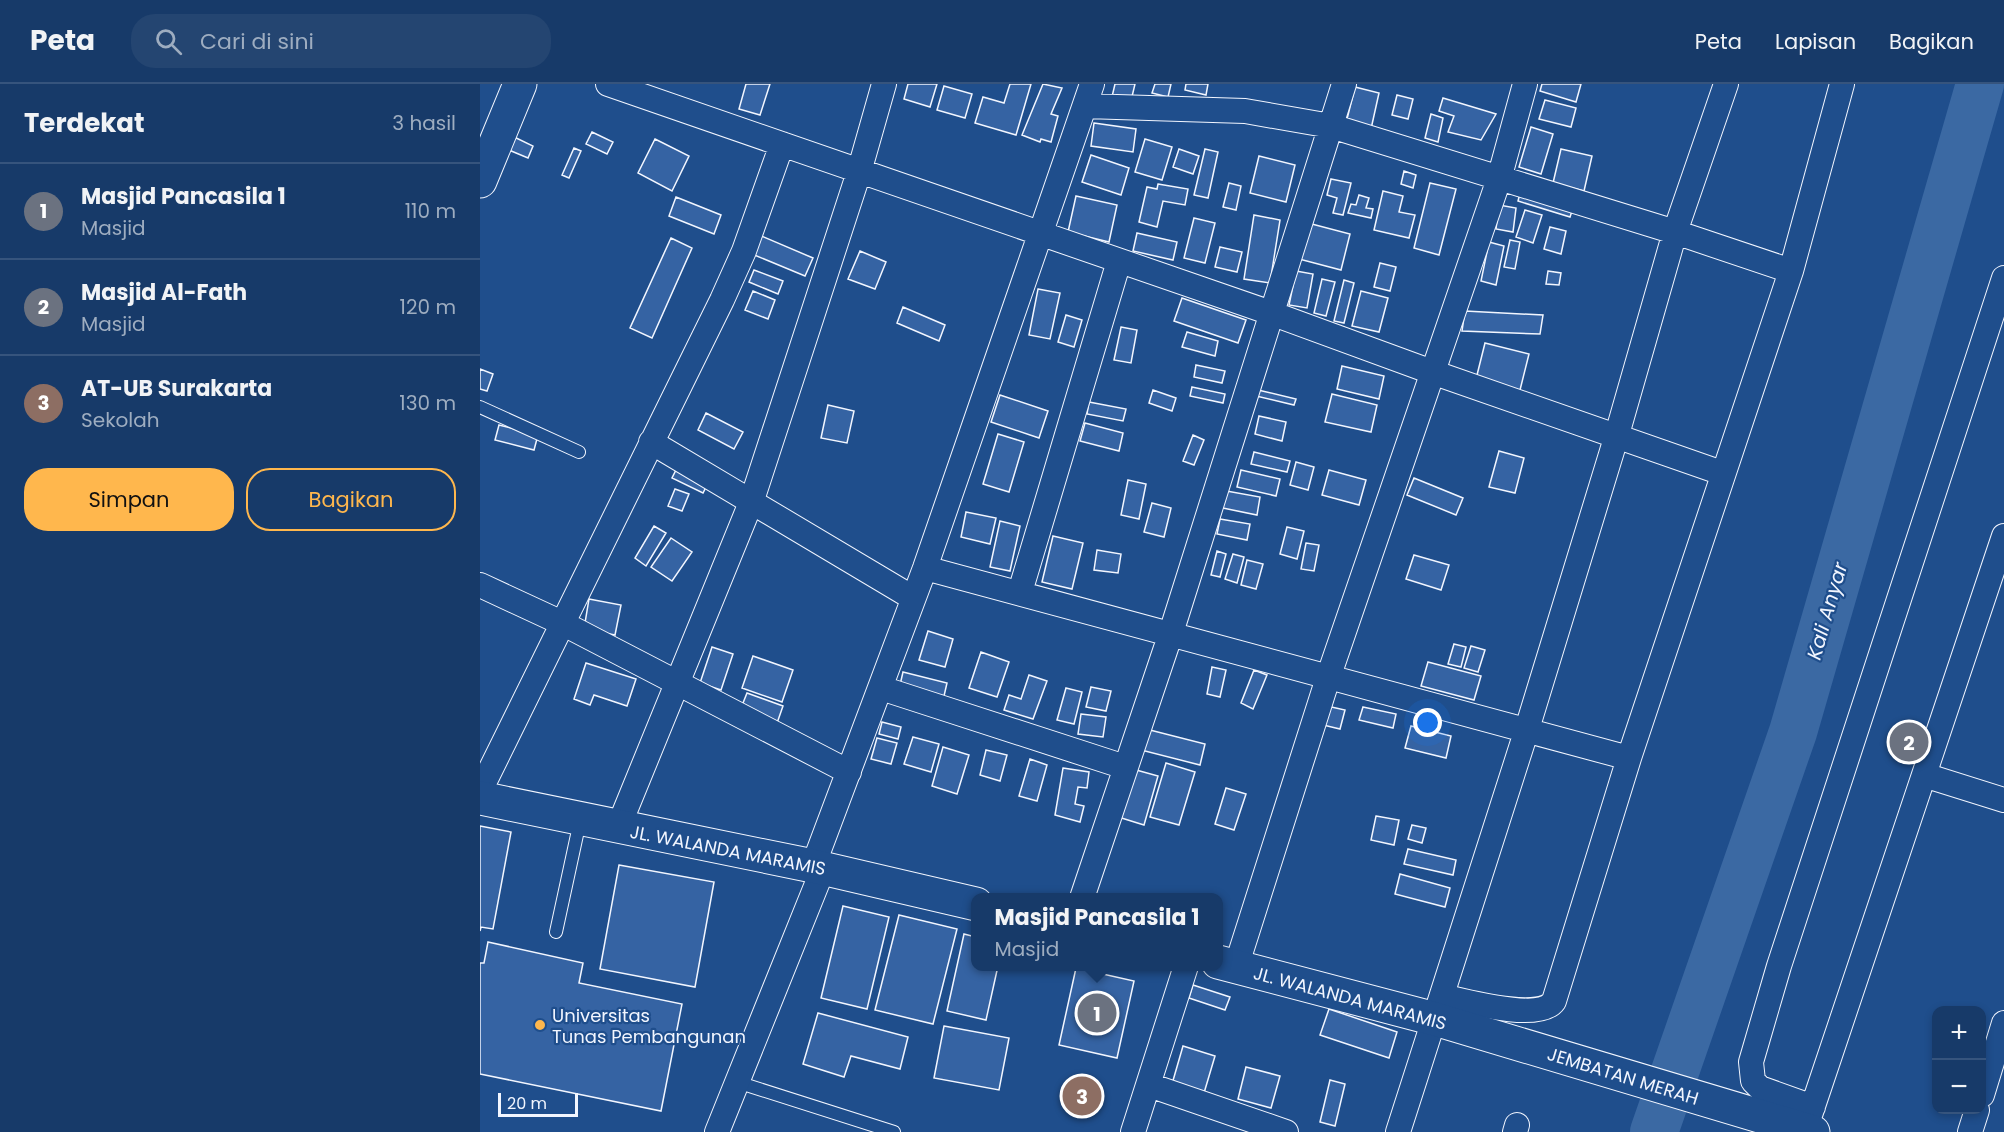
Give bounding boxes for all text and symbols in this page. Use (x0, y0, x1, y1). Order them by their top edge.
search box (131, 14, 551, 68)
text: Peta (30, 21, 95, 60)
icon: search (152, 25, 185, 58)
text: Cari di sini (200, 26, 314, 57)
text: Peta (1695, 27, 1742, 56)
text: Lapisan (1775, 27, 1856, 56)
text: Bagikan (1889, 27, 1974, 56)
text: Terdekat (24, 105, 144, 141)
text: 3 hasil (392, 109, 456, 137)
text: Masjid Pancasila 1 (81, 181, 286, 212)
text: 1 (40, 197, 47, 225)
text: 110 m (405, 197, 456, 225)
text: Masjid (81, 214, 146, 242)
text: Masjid Al-Fath (81, 277, 247, 308)
text: 2 (38, 293, 49, 321)
text: 120 m (400, 293, 456, 321)
text: Masjid (81, 310, 146, 338)
text: AT-UB Surakarta (81, 373, 272, 404)
text: 3 (37, 389, 50, 417)
text: 130 m (399, 389, 456, 417)
text: Sekolah (81, 406, 159, 434)
button: Simpan (24, 468, 234, 531)
button: Bagikan (246, 468, 456, 531)
water label: Kali Anyar (1800, 559, 1854, 663)
your location (1413, 708, 1442, 737)
pin: 2 (1890, 720, 1928, 764)
street label: JL. WALANDA MARAMIS (628, 819, 828, 881)
popup (971, 893, 1223, 971)
text: Masjid Pancasila 1 (995, 902, 1199, 933)
text: Masjid (995, 935, 1059, 963)
street label: JL. WALANDA MARAMIS (1251, 960, 1449, 1036)
pin: 1 (1078, 990, 1116, 1036)
place label: Universitas Tunas Pembangunan (552, 1003, 746, 1049)
map controls (1932, 1006, 1986, 1114)
button: + (1932, 1006, 1986, 1060)
marker: Universitas Tunas Pembangunan (533, 1018, 547, 1032)
street label: JEMBATAN MERAH (1544, 1041, 1702, 1111)
button: − (1932, 1060, 1986, 1114)
pin: 3 (1062, 1074, 1102, 1118)
scale bar (498, 1090, 578, 1118)
text: 20 m (507, 1092, 547, 1115)

